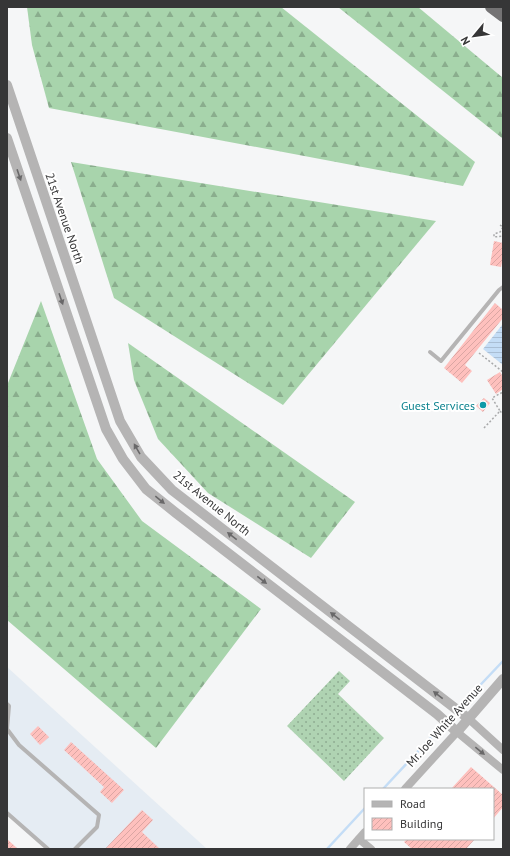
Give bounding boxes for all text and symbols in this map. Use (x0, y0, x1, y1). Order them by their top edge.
north arrow (454, 16, 494, 56)
text: N (457, 34, 473, 47)
one-way arrow (17, 170, 23, 182)
street label: 21st Avenue North (42, 171, 88, 265)
one-way arrow (58, 293, 64, 305)
place label: Guest Services (401, 398, 475, 413)
marker: Guest Services (478, 400, 488, 410)
one-way arrow (133, 443, 140, 455)
street label: 21st Avenue North (170, 467, 254, 539)
one-way arrow (154, 496, 165, 505)
one-way arrow (227, 533, 237, 541)
one-way arrow (257, 576, 268, 584)
one-way arrow (329, 612, 340, 620)
street label: Mr. Joe White Avenue (403, 680, 485, 770)
one-way arrow (432, 691, 443, 700)
one-way arrow (475, 747, 485, 755)
legend (364, 788, 494, 840)
text: Road (400, 796, 425, 811)
text: Building (400, 816, 443, 831)

